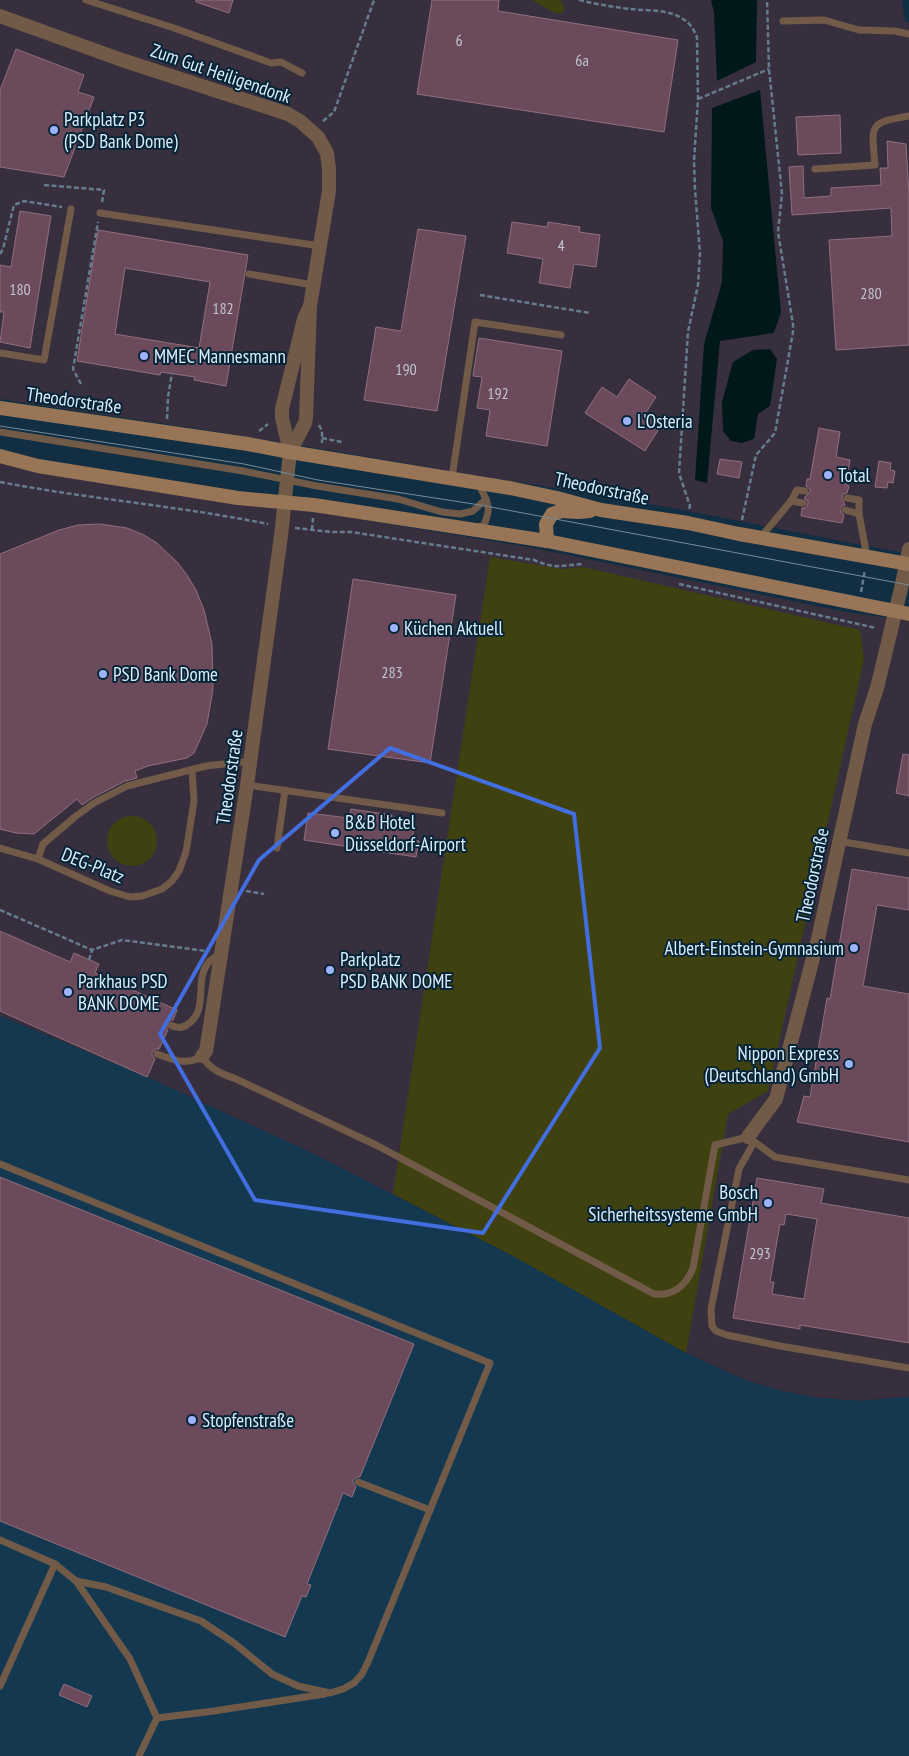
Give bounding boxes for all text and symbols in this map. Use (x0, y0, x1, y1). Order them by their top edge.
house number: 6 (455, 30, 463, 50)
street label: Zum Gut Heiligendonk (148, 38, 295, 108)
house number: 6a (575, 50, 589, 70)
place label: Parkplatz P3 (PSD Bank Dome) (64, 107, 178, 153)
marker: Parkplatz P3 (PSD Bank Dome) (48, 124, 60, 136)
house number: 4 (557, 235, 565, 255)
house number: 180 (9, 279, 31, 299)
house number: 280 (860, 283, 882, 303)
house number: 182 (212, 298, 234, 318)
place label: MMEC Mannesmann (154, 344, 286, 368)
marker: MMEC Mannesmann (138, 350, 150, 362)
house number: 190 (395, 359, 417, 379)
street label: Theodorstraße (25, 381, 123, 419)
house number: 192 (487, 383, 509, 403)
place label: L'Osteria (637, 409, 692, 433)
marker: L'Osteria (621, 415, 633, 427)
place label: Total (838, 463, 871, 487)
street label: Theodorstraße (553, 466, 652, 510)
marker: Total (822, 469, 834, 481)
place label: Küchen Aktuell (404, 616, 504, 640)
marker: Küchen Aktuell (388, 622, 400, 634)
place label: PSD Bank Dome (113, 662, 218, 686)
house number: 283 (381, 662, 403, 682)
marker: PSD Bank Dome (97, 668, 109, 680)
street label: Theodorstraße (210, 728, 248, 826)
place label: B&B Hotel Düsseldorf-Airport (345, 810, 467, 856)
street label: Theodorstraße (790, 825, 834, 924)
marker: B&B Hotel Düsseldorf-Airport (329, 827, 341, 839)
street label: DEG-Platz (58, 842, 128, 888)
place label: Albert-Einstein-Gymnasium (665, 936, 844, 960)
marker: Albert-Einstein-Gymnasium (848, 942, 860, 954)
place label: Parkplatz PSD BANK DOME (340, 947, 452, 993)
marker: Parkplatz PSD BANK DOME (324, 964, 336, 976)
place label: Parkhaus PSD BANK DOME (78, 969, 168, 1015)
marker: Parkhaus PSD BANK DOME (62, 986, 74, 998)
place label: Nippon Express (Deutschland) GmbH (705, 1041, 839, 1087)
marker: Nippon Express (Deutschland) GmbH (843, 1058, 855, 1070)
place label: Bosch Sicherheitssysteme GmbH (588, 1180, 758, 1226)
marker: Bosch Sicherheitssysteme GmbH (762, 1197, 774, 1209)
house number: 293 (749, 1243, 771, 1263)
place label: Stopfenstraße (202, 1408, 294, 1432)
marker: Stopfenstraße (186, 1414, 198, 1426)

